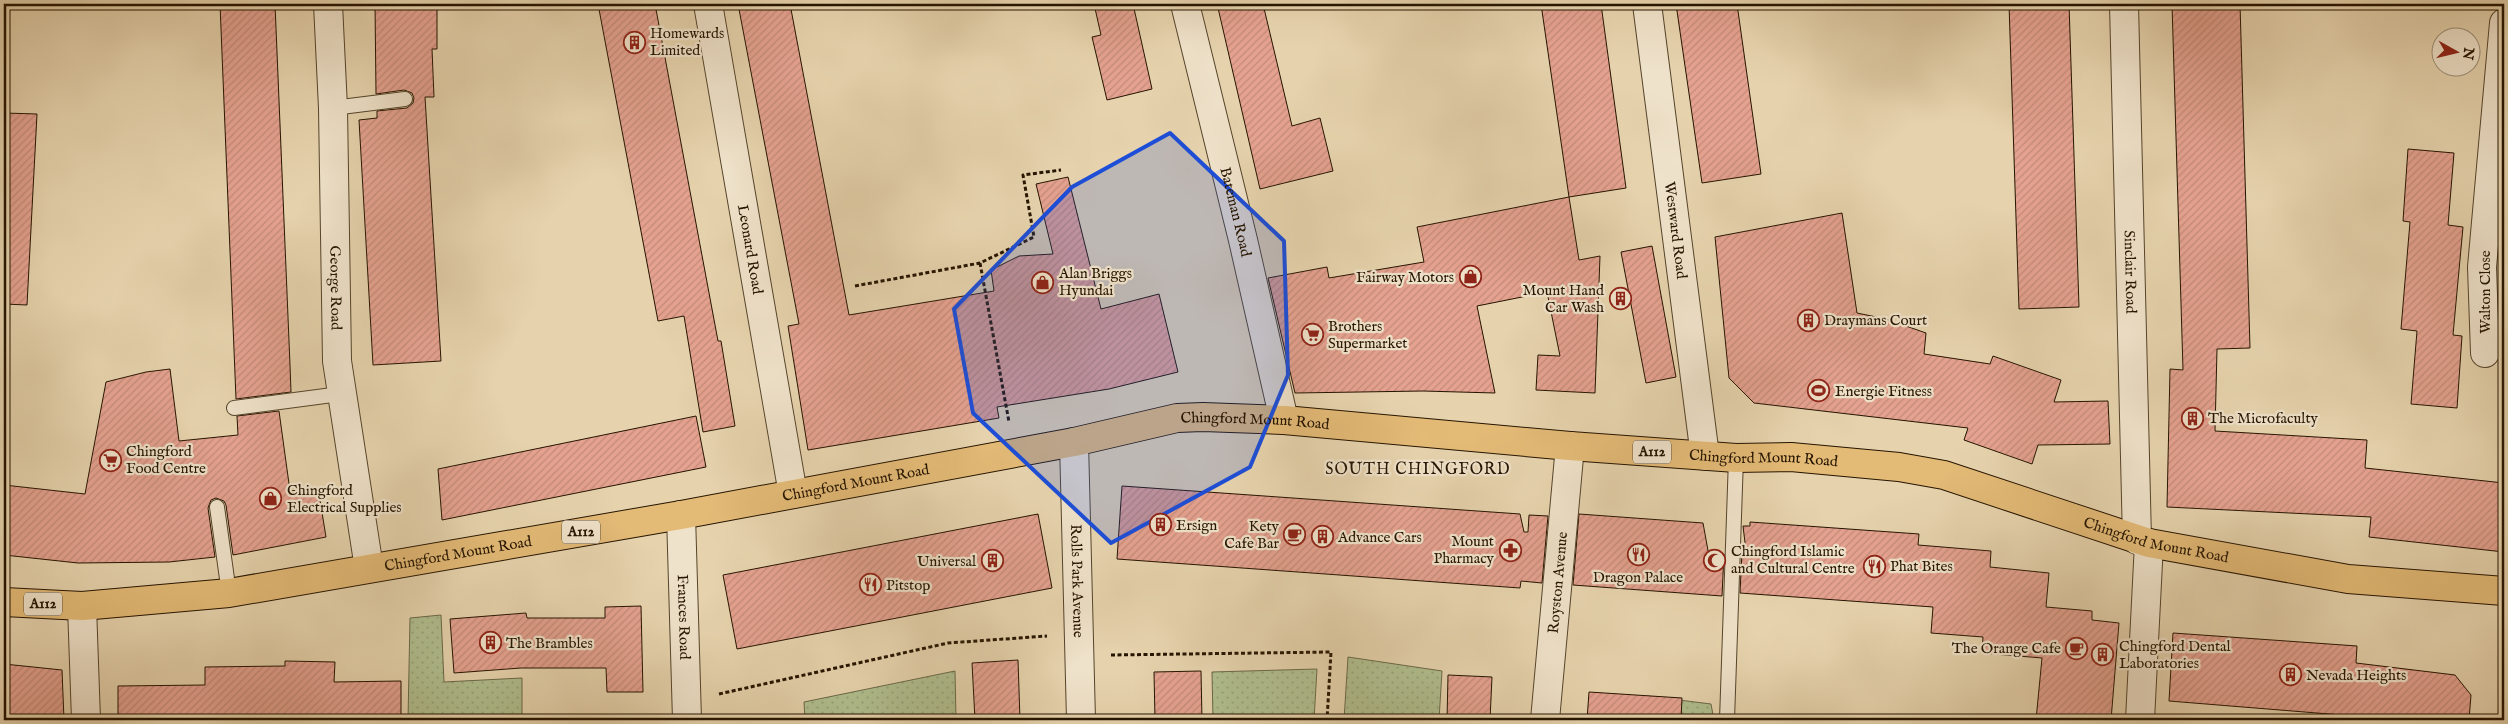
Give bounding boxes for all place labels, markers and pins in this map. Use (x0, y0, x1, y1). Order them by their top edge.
place label: Homewards Limited (650, 24, 724, 60)
building icon: Homewards Limited (622, 30, 646, 54)
place label: Alan Briggs Hyundai (1058, 264, 1132, 300)
shop icon: Fairway Motors (1458, 265, 1482, 289)
place label: Fairway Motors (1356, 268, 1454, 287)
shop icon: Alan Briggs Hyundai (1031, 270, 1055, 294)
place label: Mount Hand Car Wash (1523, 281, 1605, 317)
building icon: Mount Hand Car Wash (1608, 287, 1632, 311)
building icon: Draymans Court (1796, 308, 1820, 332)
place label: Draymans Court (1824, 311, 1927, 330)
place label: Brothers Supermarket (1328, 317, 1407, 353)
supermarket icon: Brothers Supermarket (1300, 323, 1324, 347)
sports icon: Energie Fitness (1807, 379, 1831, 403)
place label: Energie Fitness (1835, 382, 1932, 401)
building icon: The Microfaculty (2180, 406, 2204, 430)
place label: The Microfaculty (2208, 409, 2319, 428)
place label: Chingford Food Centre (126, 442, 206, 478)
supermarket icon: Chingford Food Centre (98, 448, 122, 472)
place label: Chingford Electrical Supplies (287, 481, 402, 517)
shop icon: Chingford Electrical Supplies (259, 487, 283, 511)
building icon: Ersign (1148, 513, 1172, 537)
place label: Ersign (1176, 516, 1217, 535)
place label: Kety Cafe Bar (1224, 517, 1280, 553)
cafe icon: Kety Cafe Bar (1283, 523, 1307, 547)
building icon: Advance Cars (1310, 525, 1334, 549)
place label: Advance Cars (1337, 528, 1422, 547)
place label: Mount Pharmacy (1433, 532, 1495, 568)
pharmacy icon: Mount Pharmacy (1498, 538, 1522, 562)
restaurant icon: Dragon Palace (1626, 542, 1650, 566)
place label: Chingford Islamic and Cultural Centre (1731, 542, 1855, 578)
mosque icon: Chingford Islamic and Cultural Centre (1703, 548, 1727, 572)
building icon: Universal (980, 549, 1004, 573)
place label: Universal (917, 552, 977, 571)
restaurant icon: Phat Bites (1862, 554, 1886, 578)
place label: Phat Bites (1890, 557, 1953, 576)
place label: Dragon Palace (1593, 568, 1683, 587)
restaurant icon: Pitstop (858, 573, 882, 597)
place label: Pitstop (886, 576, 930, 595)
building icon: The Brambles (478, 631, 502, 655)
place label: The Brambles (506, 634, 593, 653)
cafe icon: The Orange Cafe (2065, 636, 2089, 660)
place label: Chingford Dental Laboratories (2119, 637, 2232, 673)
place label: The Orange Cafe (1952, 639, 2061, 658)
building icon: Chingford Dental Laboratories (2091, 643, 2115, 667)
building icon: Nevada Heights (2278, 663, 2302, 687)
place label: Nevada Heights (2306, 666, 2406, 685)

